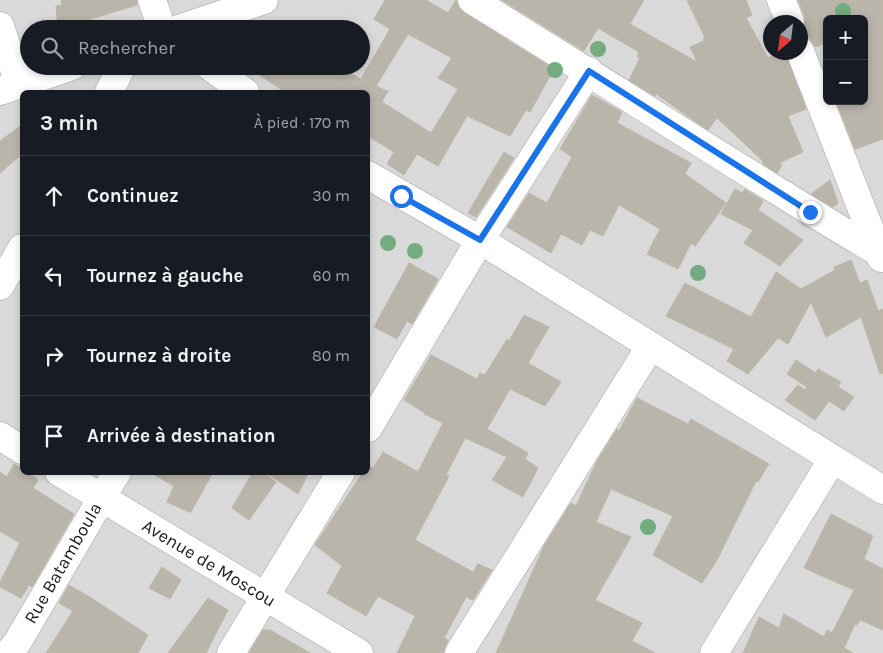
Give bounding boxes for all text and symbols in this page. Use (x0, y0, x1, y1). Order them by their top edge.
north arrow (763, 15, 808, 60)
map controls (823, 15, 868, 105)
button: + (823, 15, 868, 60)
search box (20, 20, 370, 75)
icon: search (38, 34, 66, 62)
text: Rechercher (78, 37, 175, 59)
button: − (823, 60, 868, 105)
text: 3 min (40, 111, 98, 135)
text: À pied · 170 m (254, 113, 350, 132)
icon: ahead (40, 182, 68, 210)
text: Continuez (87, 185, 179, 207)
route start (390, 185, 413, 208)
text: 30 m (312, 186, 350, 205)
route end (799, 201, 822, 224)
icon: left (40, 262, 68, 290)
text: Tournez à gauche (87, 265, 244, 287)
text: 60 m (313, 266, 350, 285)
icon: right (40, 342, 68, 370)
text: Tournez à droite (87, 345, 231, 367)
text: 80 m (312, 346, 350, 365)
icon: arrive (40, 422, 68, 450)
text: Arrivée à destination (87, 425, 276, 447)
street label: Rue Batamboula (19, 498, 107, 628)
street label: Avenue de Moscou (138, 514, 280, 612)

